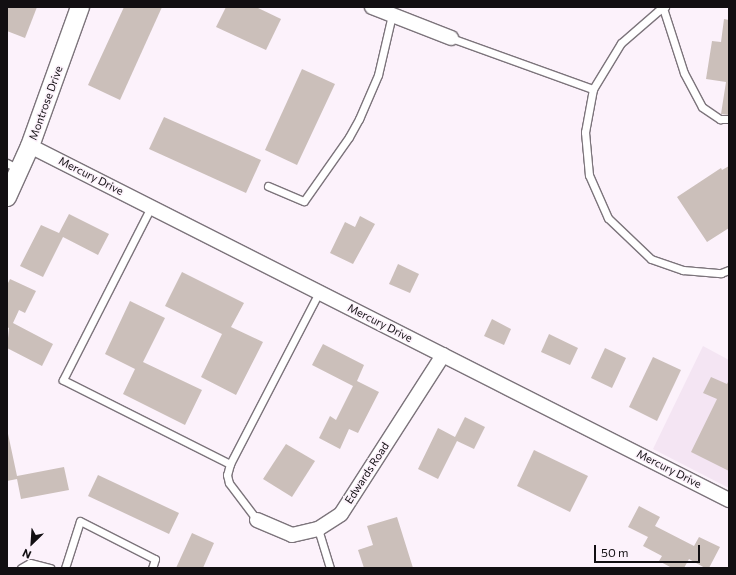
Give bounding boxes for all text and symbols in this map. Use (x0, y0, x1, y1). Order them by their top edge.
street label: Montrose Drive (26, 64, 66, 142)
street label: Mercury Drive (56, 154, 126, 198)
street label: Mercury Drive (345, 301, 415, 345)
street label: Edwards Road (342, 440, 392, 506)
street label: Mercury Drive (634, 447, 704, 491)
north arrow (12, 523, 52, 563)
scale bar (596, 537, 702, 563)
text: 50 m (601, 545, 629, 559)
text: N (20, 547, 33, 562)

